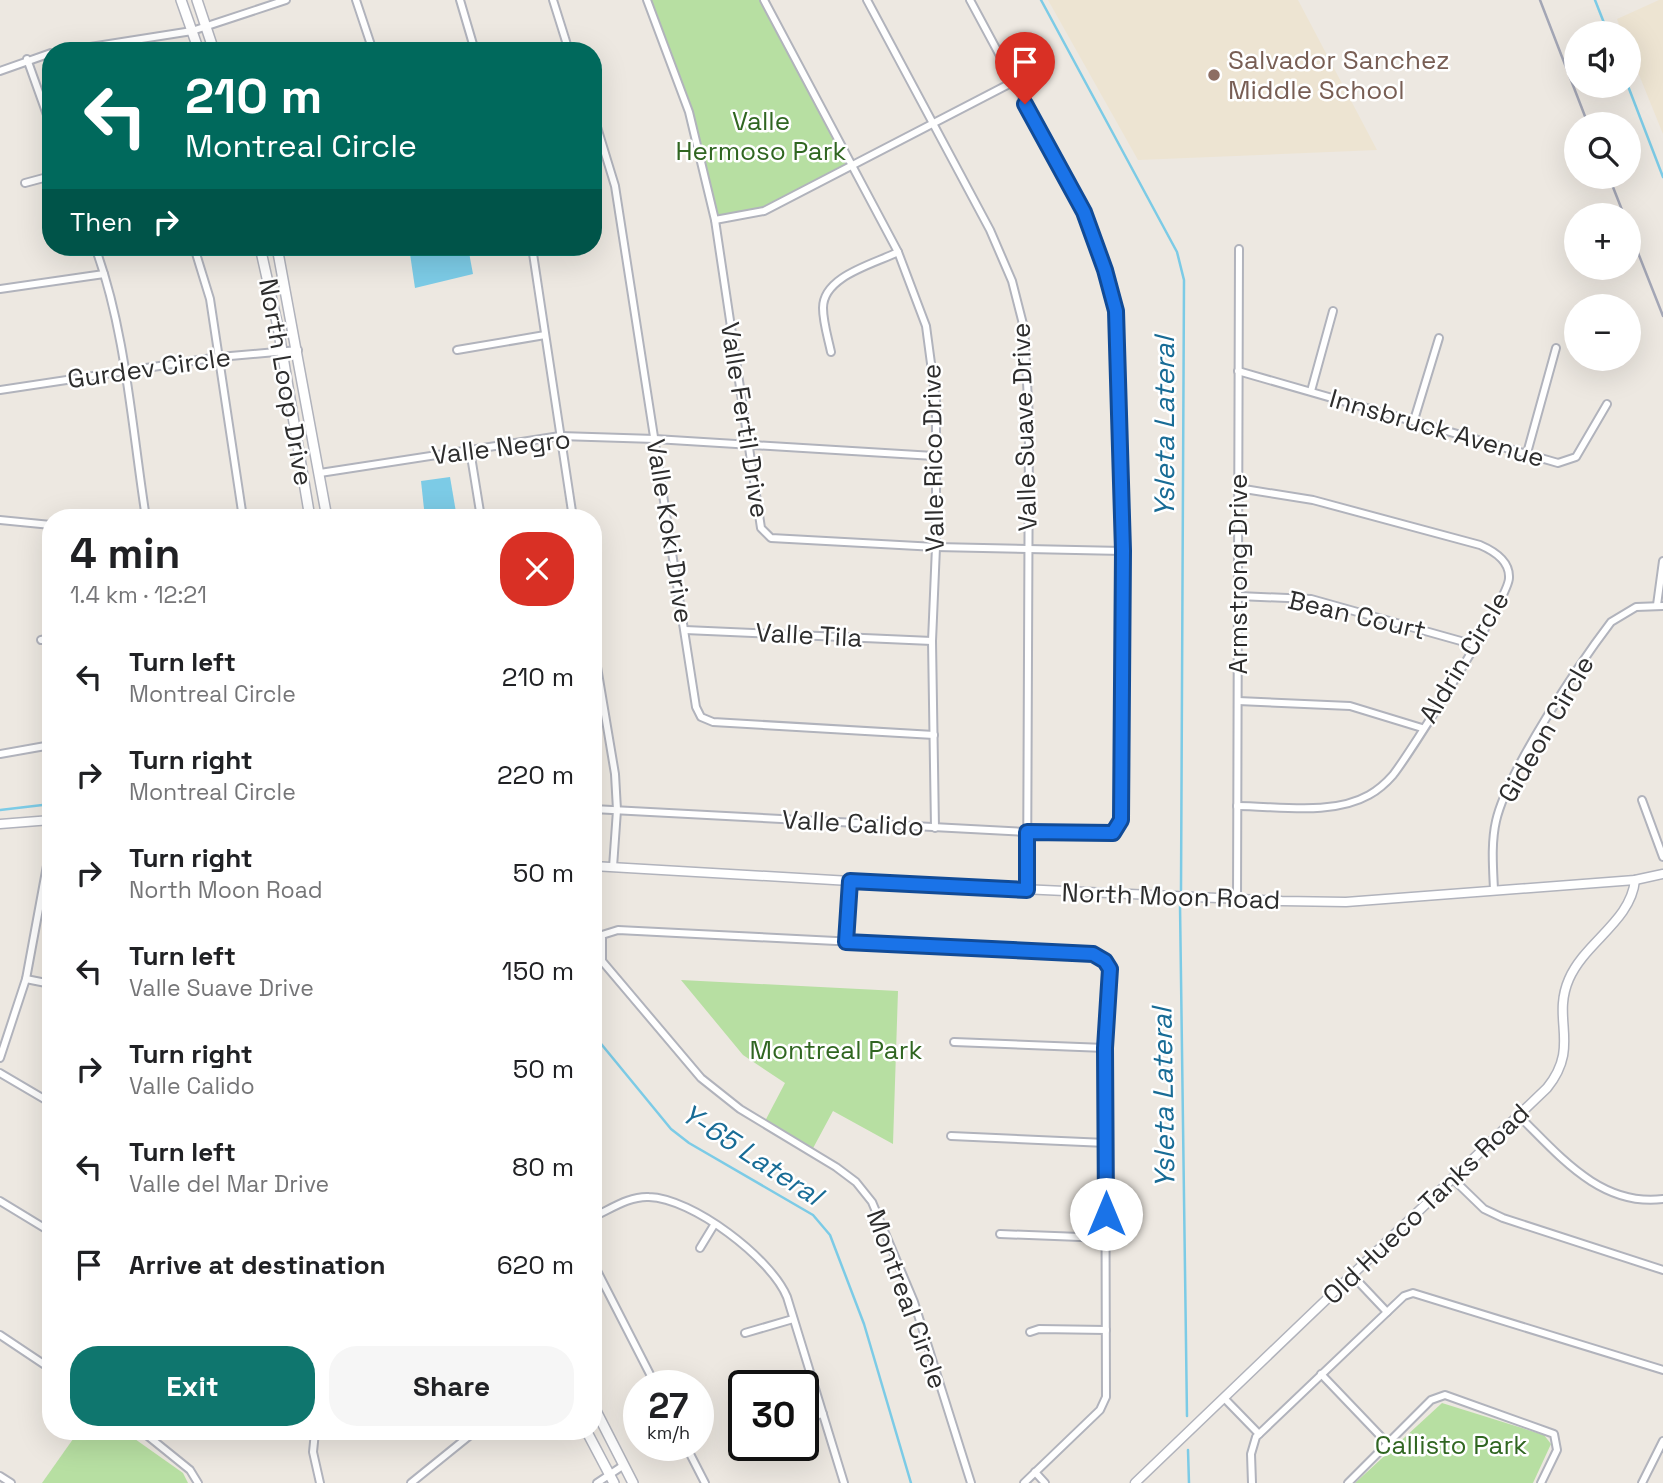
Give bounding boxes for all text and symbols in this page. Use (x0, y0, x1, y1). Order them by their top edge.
map controls (1564, 21, 1641, 371)
button: sound (1564, 21, 1641, 98)
pin (995, 32, 1055, 104)
icon: arrive (1006, 43, 1044, 81)
place label: Salvador Sanchez Middle School (1228, 43, 1450, 107)
text: 210 m (185, 65, 322, 127)
marker: Salvador Sanchez Middle School (1206, 67, 1222, 83)
icon: left (70, 70, 161, 161)
park label: Valle Hermoso Park (675, 104, 847, 168)
button: search (1564, 112, 1641, 189)
text: Montreal Circle (185, 126, 417, 166)
icon: right (147, 203, 185, 241)
button: + (1564, 203, 1641, 280)
text: Then (70, 205, 133, 239)
street label: North Loop Drive (251, 276, 321, 488)
button: − (1564, 294, 1641, 371)
street label: Valle Fertil Drive (713, 320, 777, 520)
street label: Valle Suave Drive (1003, 322, 1045, 532)
water label: Ysleta Lateral (1146, 333, 1182, 518)
street label: Gurdev Circle (65, 340, 233, 396)
street label: Valle Rico Drive (914, 364, 952, 552)
street label: Innsbruck Avenue (1326, 381, 1548, 475)
street label: Valle Negro (430, 422, 572, 472)
street label: Valle Koki Drive (639, 437, 701, 625)
street label: Armstrong Drive (1221, 474, 1255, 674)
text: 4 min (70, 527, 180, 580)
button: close (500, 532, 574, 606)
text: 1.4 km · 12:21 (70, 580, 207, 610)
street label: Bean Court (1285, 583, 1429, 647)
street label: Aldrin Circle (1411, 585, 1517, 729)
street label: Valle Tila (755, 615, 863, 655)
text: Turn left (129, 645, 236, 679)
street label: Gideon Circle (1490, 649, 1602, 809)
icon: left (70, 658, 108, 696)
text: 210 m (502, 660, 574, 694)
text: Montreal Circle (129, 679, 296, 709)
text: Turn right (129, 743, 253, 777)
icon: right (70, 756, 108, 794)
text: 220 m (497, 758, 574, 792)
text: Montreal Circle (129, 777, 296, 807)
street label: Valle Calido (781, 802, 925, 844)
text: Turn right (129, 841, 253, 875)
icon: right (70, 854, 108, 892)
text: 50 m (513, 856, 574, 890)
text: North Moon Road (129, 875, 323, 905)
street label: North Moon Road (1061, 875, 1281, 917)
text: Turn left (129, 939, 236, 973)
icon: left (70, 952, 108, 990)
text: 150 m (502, 954, 574, 988)
text: Valle Suave Drive (129, 973, 314, 1003)
water label: Ysleta Lateral (1143, 1004, 1183, 1189)
park label: Montreal Park (750, 1033, 922, 1067)
text: Turn right (129, 1037, 253, 1071)
icon: right (70, 1050, 108, 1088)
text: 50 m (513, 1052, 574, 1086)
text: Valle Calido (129, 1071, 255, 1101)
water label: Y-65 Lateral (675, 1095, 832, 1215)
street label: Old Hueco Tanks Road (1315, 1096, 1537, 1312)
text: Turn left (129, 1135, 236, 1169)
icon: left (70, 1148, 108, 1186)
text: 80 m (512, 1150, 574, 1184)
text: Valle del Mar Drive (129, 1169, 329, 1199)
position arrow (1069, 1177, 1143, 1251)
street label: Montreal Circle (859, 1205, 955, 1393)
icon: arrive (70, 1246, 108, 1284)
text: Arrive at destination (129, 1248, 386, 1282)
text: 620 m (497, 1248, 574, 1282)
button: Exit (70, 1346, 315, 1426)
button: Share (329, 1346, 574, 1426)
speed limit sign: 30 (728, 1370, 819, 1461)
text: 27 (649, 1384, 688, 1428)
text: km/h (647, 1421, 690, 1444)
park label: Callisto Park (1375, 1428, 1527, 1462)

